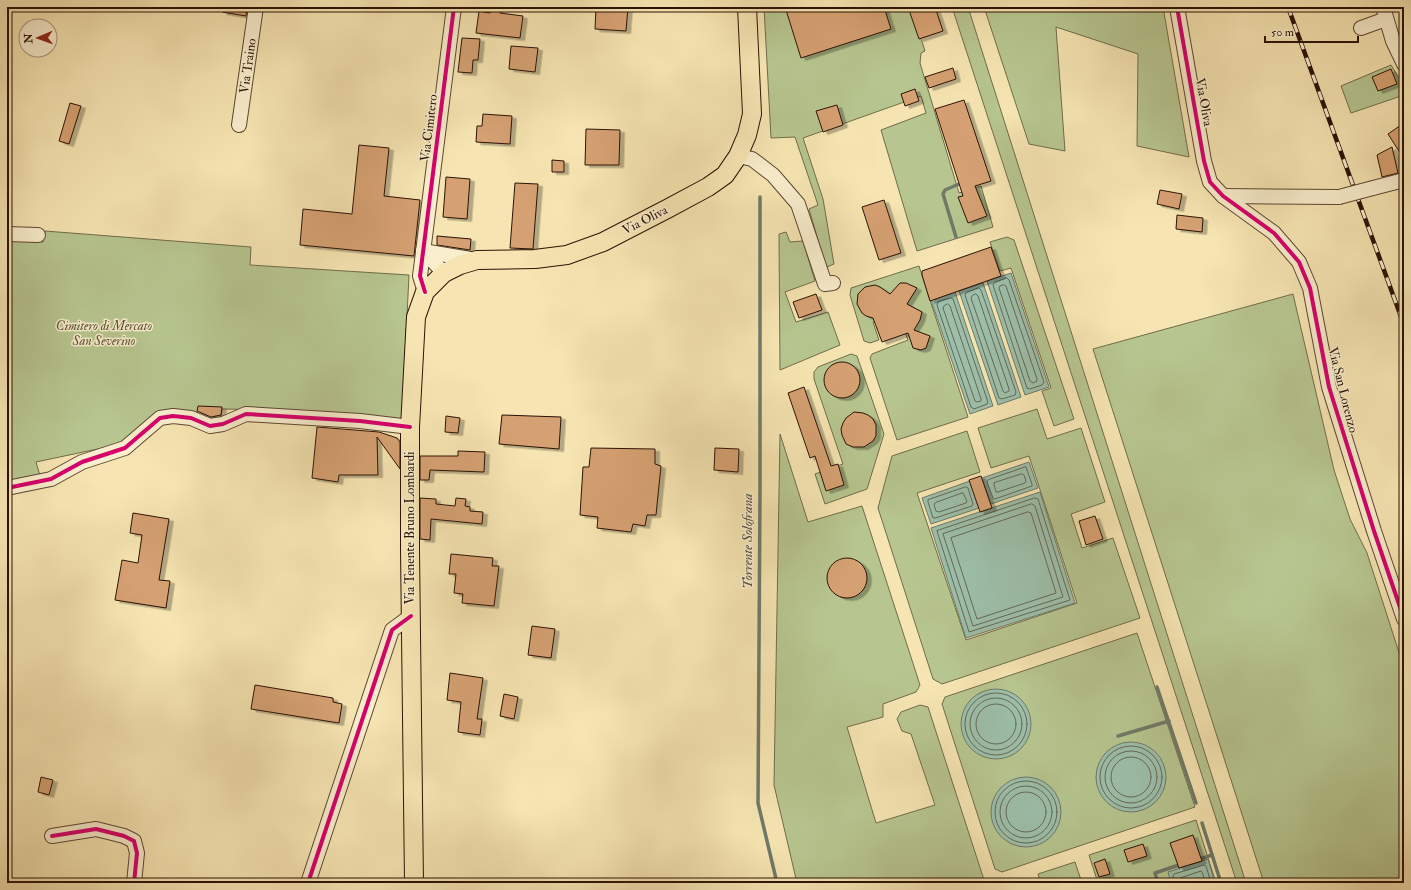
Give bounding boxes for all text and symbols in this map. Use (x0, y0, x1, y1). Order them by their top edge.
north arrow (18, 18, 58, 58)
scale bar (1265, 18, 1358, 44)
text: 50 m (1271, 25, 1295, 40)
text: N (22, 32, 35, 44)
street label: Via Traino (236, 37, 260, 95)
street label: Via Oliva (1192, 77, 1216, 128)
street label: Via Cimitero (417, 93, 441, 163)
street label: Via Oliva (620, 201, 671, 238)
park label: Cimitero di Mercato San Severino (56, 318, 153, 349)
street label: Via San Lorenzo (1325, 345, 1361, 435)
street label: Via Tenente Bruno Lombardi (402, 451, 418, 605)
water label: Torrente Solofrana (739, 493, 756, 589)

